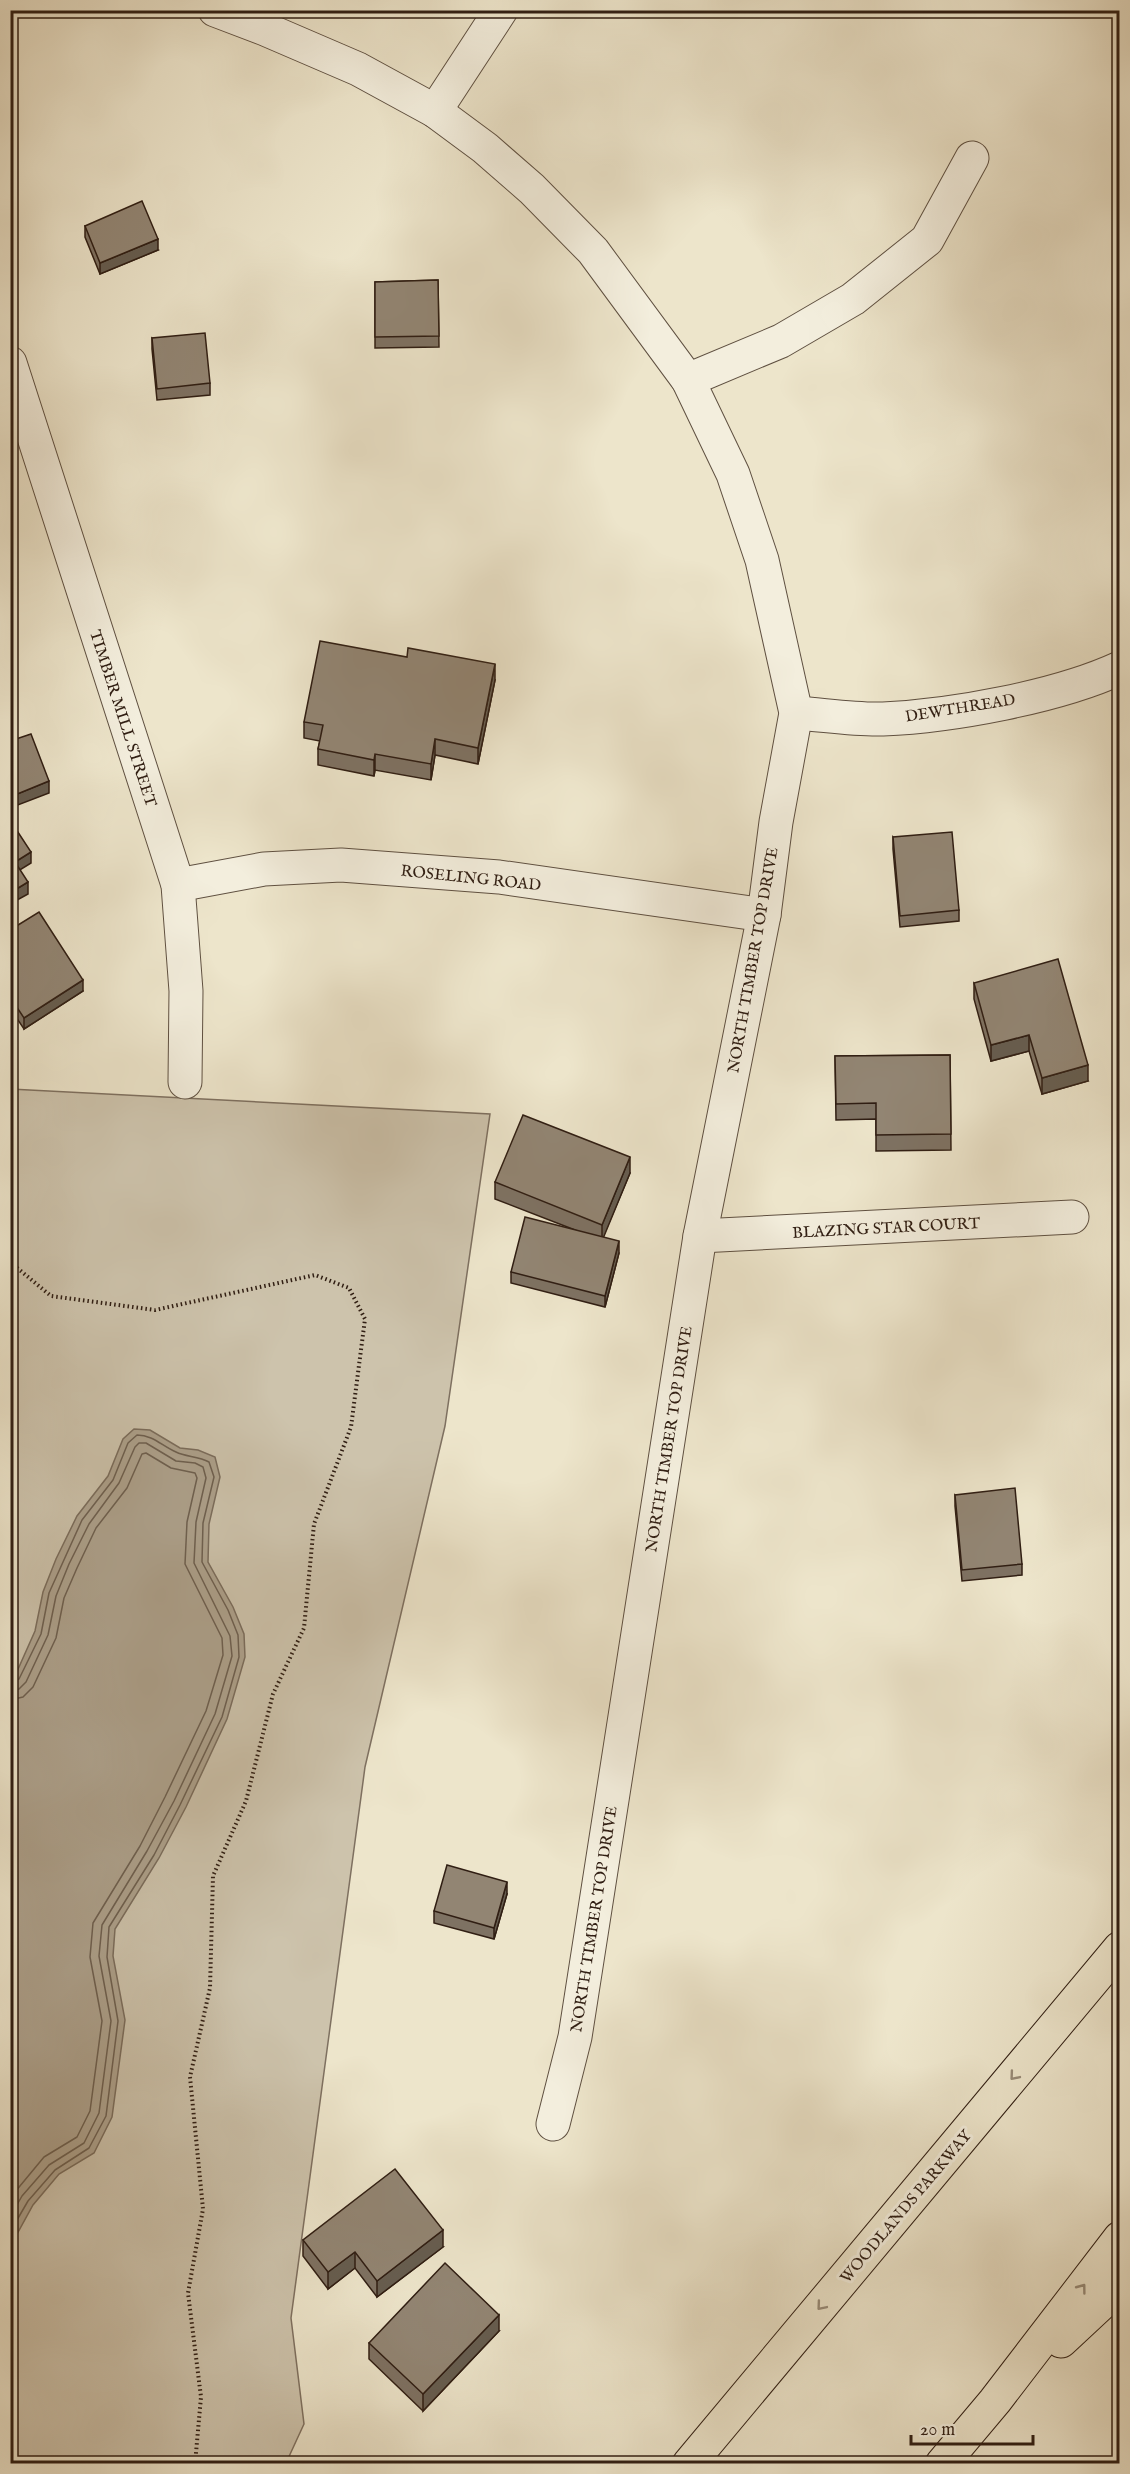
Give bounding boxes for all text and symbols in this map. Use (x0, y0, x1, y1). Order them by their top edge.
street label: TIMBER MILL STREET (84, 628, 160, 810)
street label: DEWTHREAD (904, 690, 1017, 728)
street label: NORTH TIMBER TOP DRIVE (724, 846, 784, 1075)
street label: ROSELING ROAD (400, 862, 542, 896)
street label: BLAZING STAR COURT (792, 1214, 981, 1244)
street label: NORTH TIMBER TOP DRIVE (642, 1325, 698, 1554)
street label: NORTH TIMBER TOP DRIVE (567, 1805, 623, 2034)
one-way arrow (1011, 2069, 1022, 2080)
street label: WOODLANDS PARKWAY (837, 2126, 977, 2288)
one-way arrow (1074, 2283, 1085, 2294)
one-way arrow (817, 2299, 828, 2310)
scale bar (911, 2408, 1032, 2446)
text: 20 m (920, 2419, 955, 2442)

